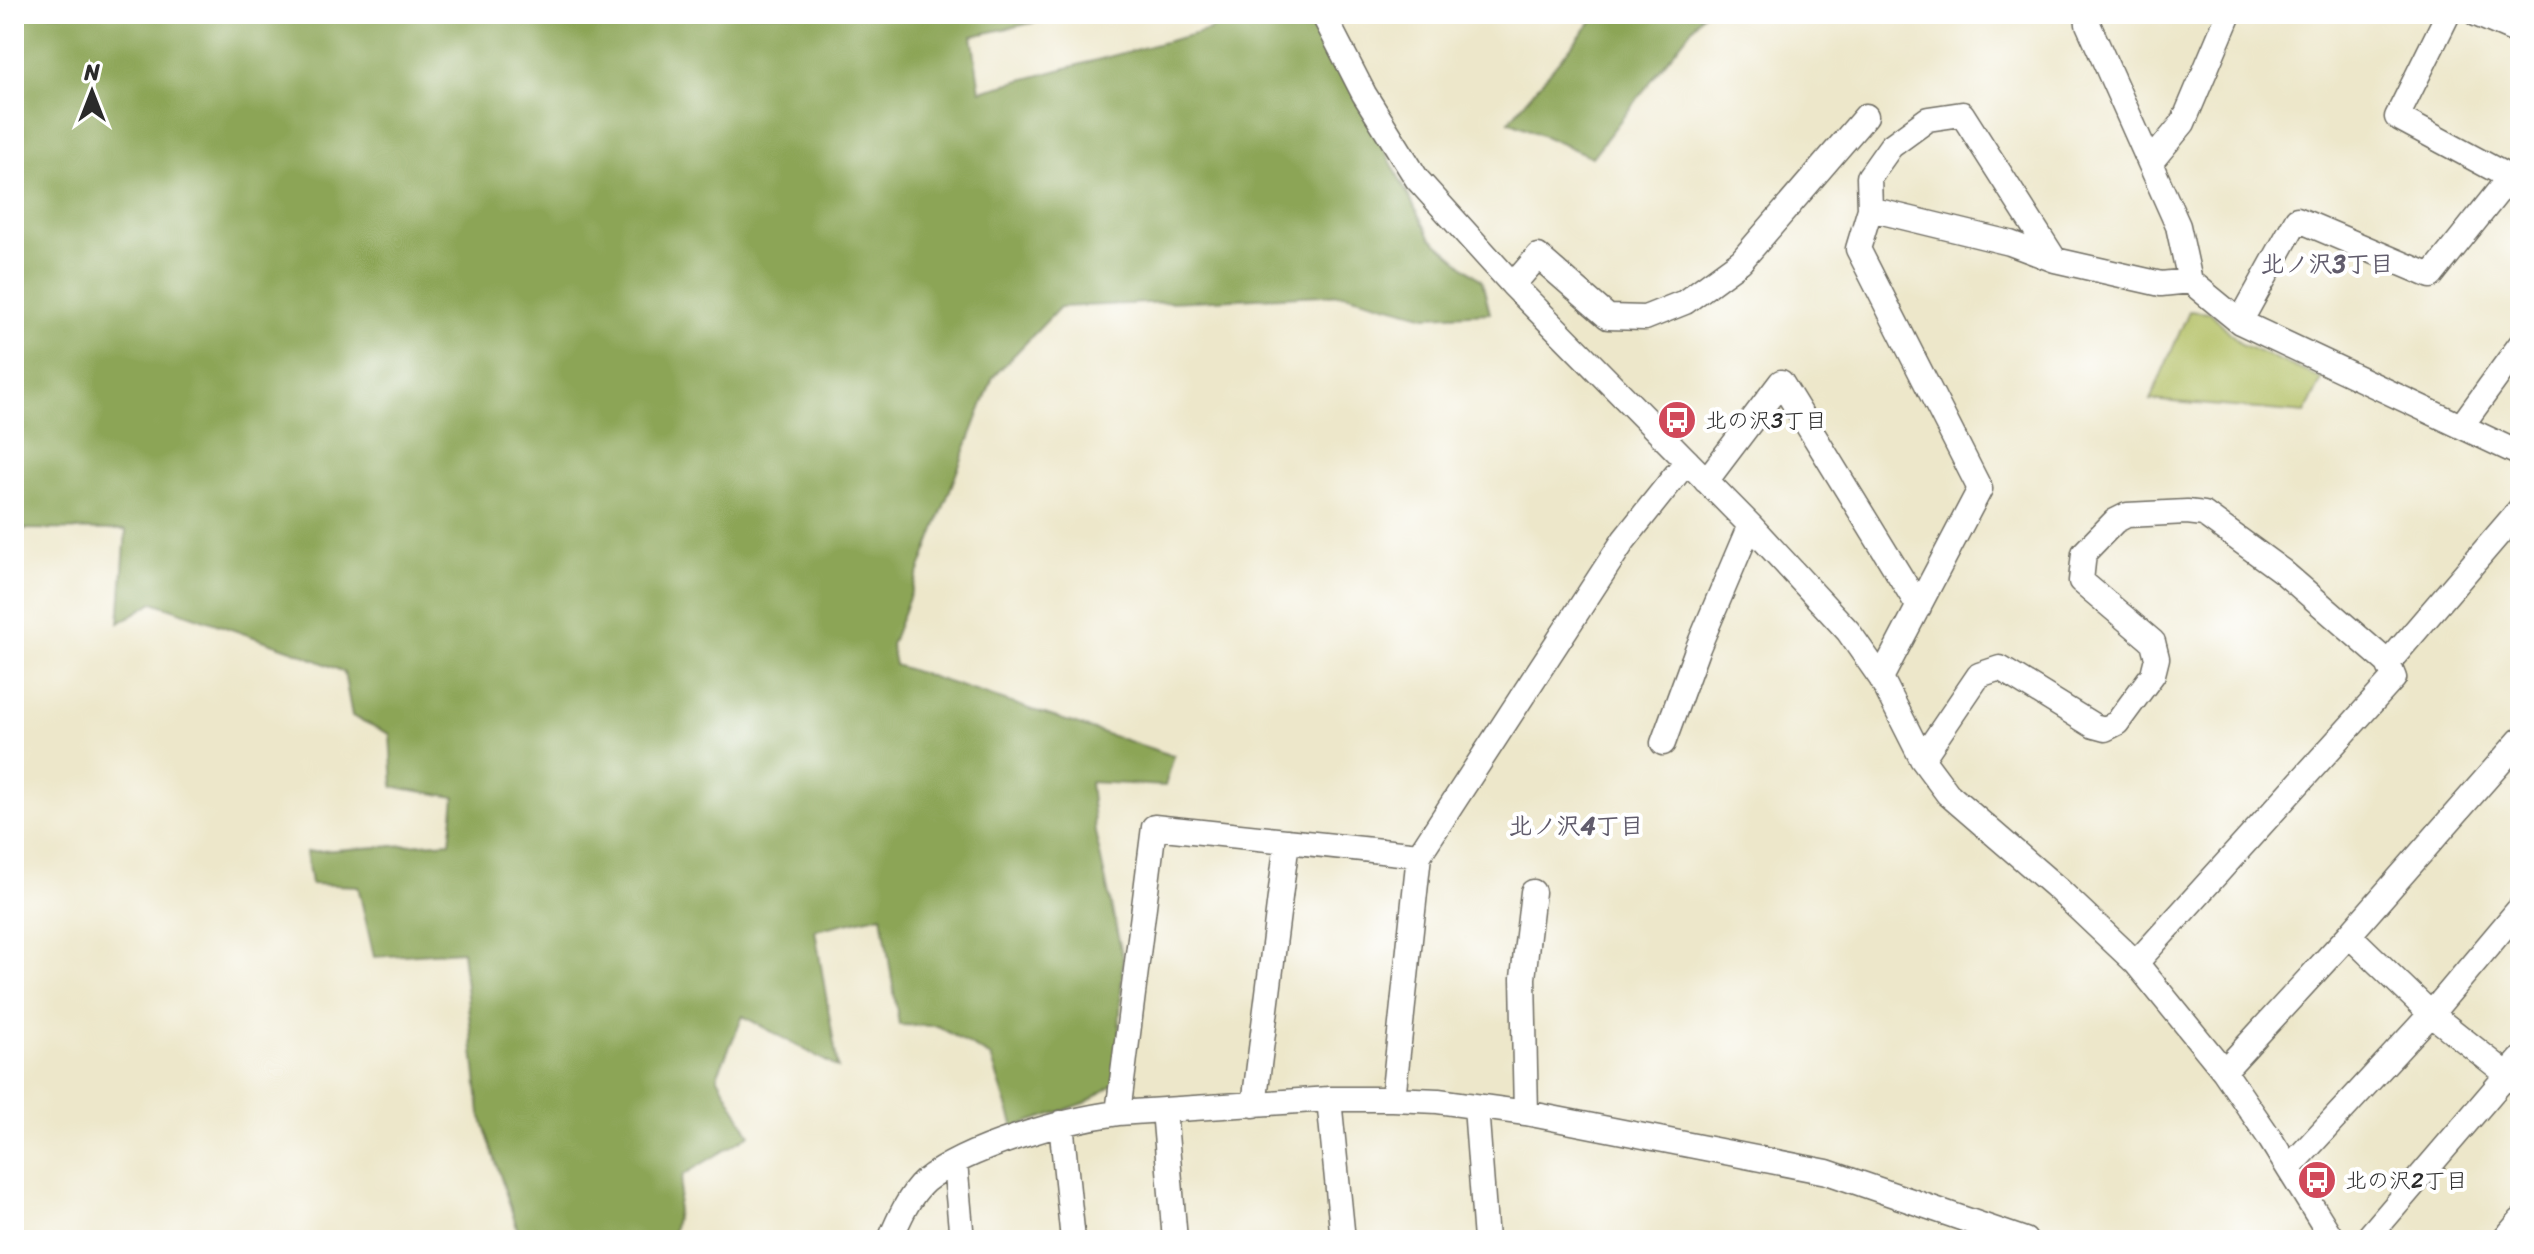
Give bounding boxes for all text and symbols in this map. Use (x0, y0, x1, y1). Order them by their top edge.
north arrow (52, 52, 132, 132)
text: N (83, 53, 100, 92)
district label: 北ノ沢3丁目 (2260, 243, 2394, 285)
bus stop icon: 北の沢3丁目 (1656, 399, 1698, 441)
place label: 北の沢3丁目 (1705, 401, 1827, 440)
district label: 北ノ沢4丁目 (1509, 805, 1644, 847)
bus stop icon: 北の沢2丁目 (2296, 1159, 2338, 1201)
place label: 北の沢2丁目 (2345, 1161, 2468, 1200)

